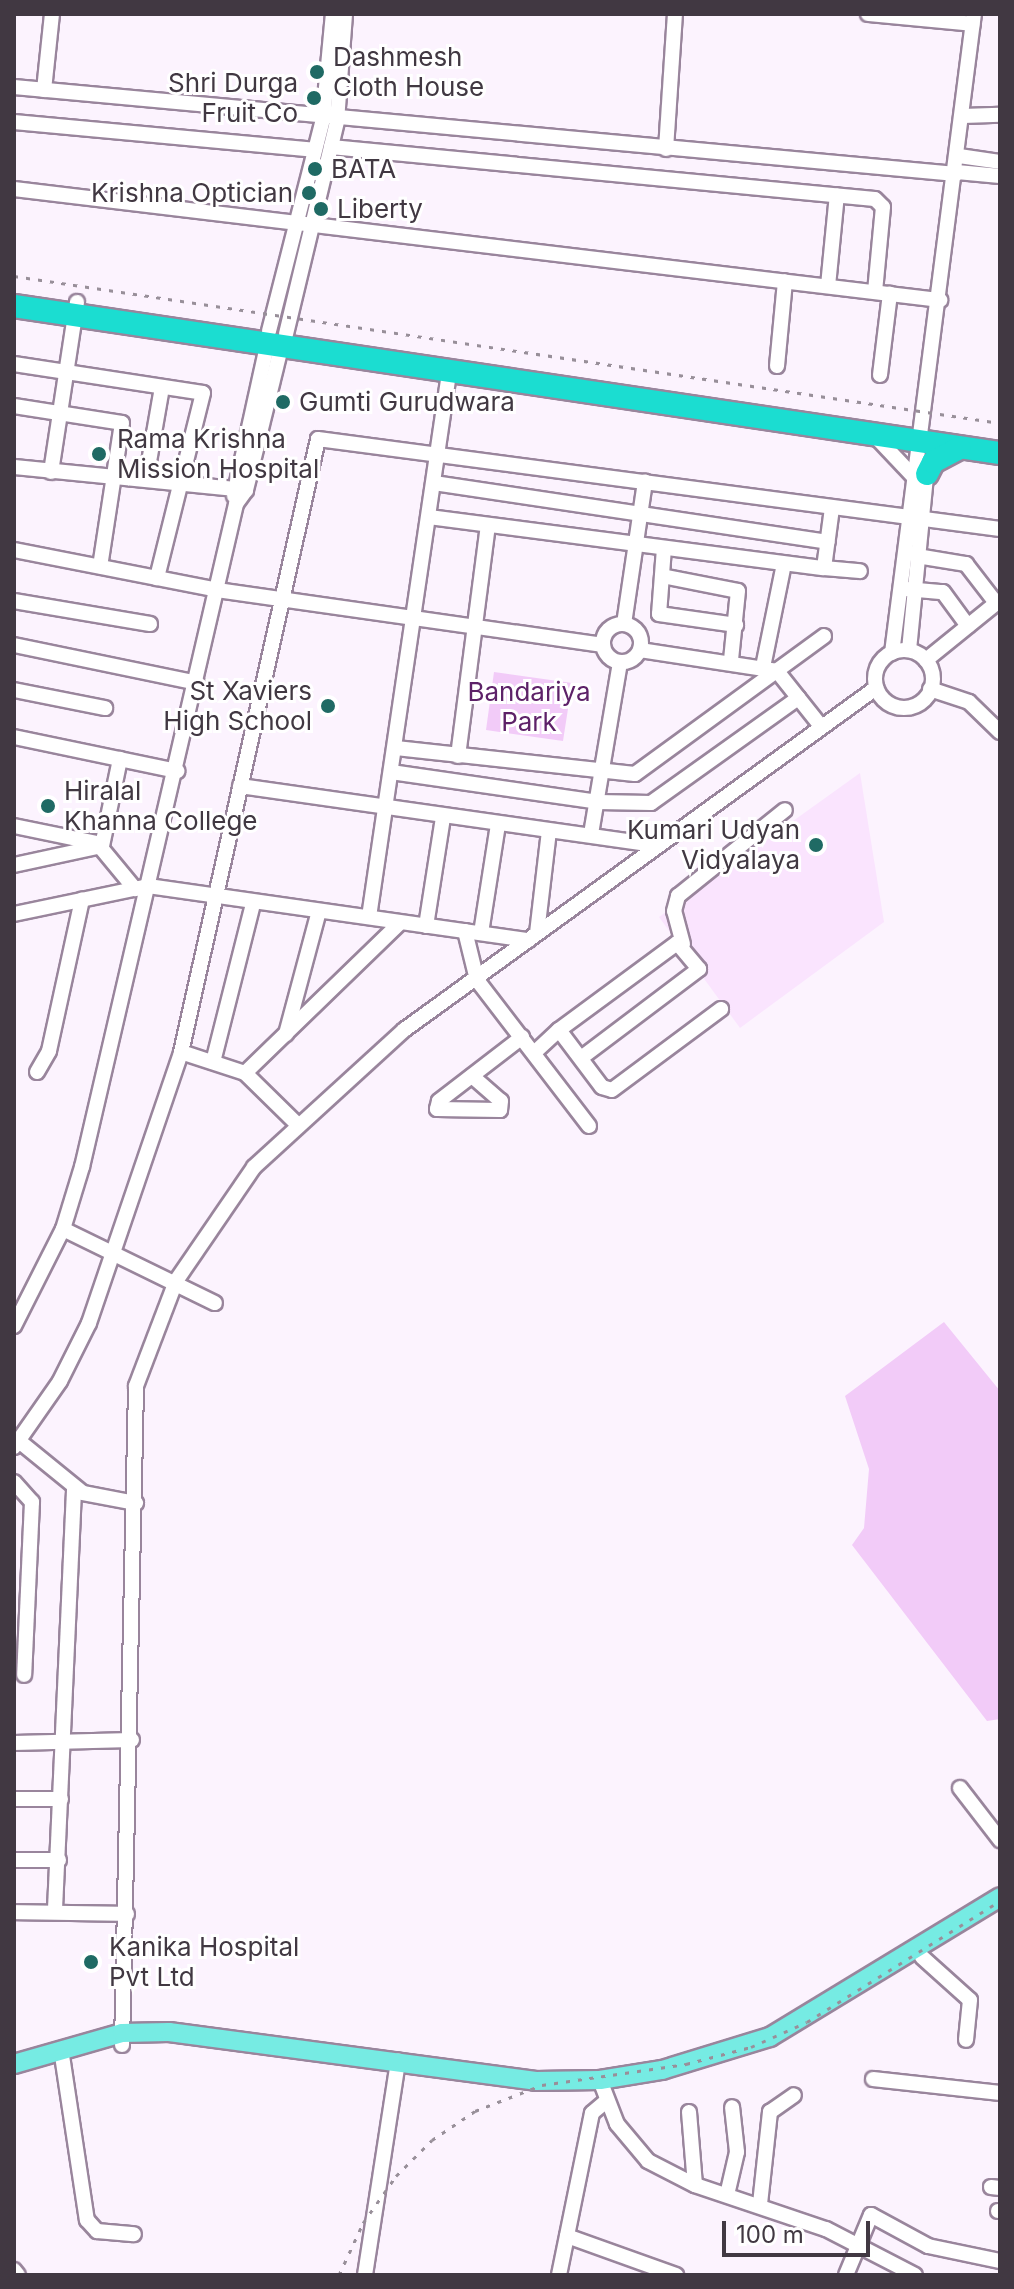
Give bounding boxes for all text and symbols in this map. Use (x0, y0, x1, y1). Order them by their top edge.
place label: Dashmesh Cloth House (333, 41, 484, 102)
marker: Dashmesh Cloth House (308, 63, 326, 81)
place label: Shri Durga Fruit Co (168, 67, 298, 128)
marker: Shri Durga Fruit Co (305, 89, 323, 107)
place label: BATA (331, 153, 396, 185)
marker: BATA (306, 160, 324, 178)
place label: Krishna Optician (91, 177, 293, 209)
marker: Krishna Optician (300, 184, 318, 202)
place label: Liberty (337, 193, 423, 225)
marker: Liberty (312, 200, 330, 218)
place label: Gumti Gurudwara (299, 386, 515, 418)
marker: Gumti Gurudwara (274, 393, 292, 411)
place label: Rama Krishna Mission Hospital (117, 423, 319, 484)
marker: Rama Krishna Mission Hospital (88, 443, 110, 465)
place label: St Xaviers High School (163, 675, 312, 736)
park label: Bandariya Park (467, 676, 591, 738)
marker: St Xaviers High School (319, 697, 337, 715)
place label: Hiralal Khanna College (64, 775, 258, 836)
marker: Hiralal Khanna College (39, 797, 57, 815)
place label: Kumari Udyan Vidyalaya (627, 814, 800, 876)
marker: Kumari Udyan Vidyalaya (807, 836, 825, 854)
place label: Kanika Hospital Pvt Ltd (109, 1931, 299, 1992)
marker: Kanika Hospital Pvt Ltd (80, 1951, 102, 1973)
scale bar (726, 2205, 874, 2255)
text: 100 m (736, 2220, 804, 2249)

